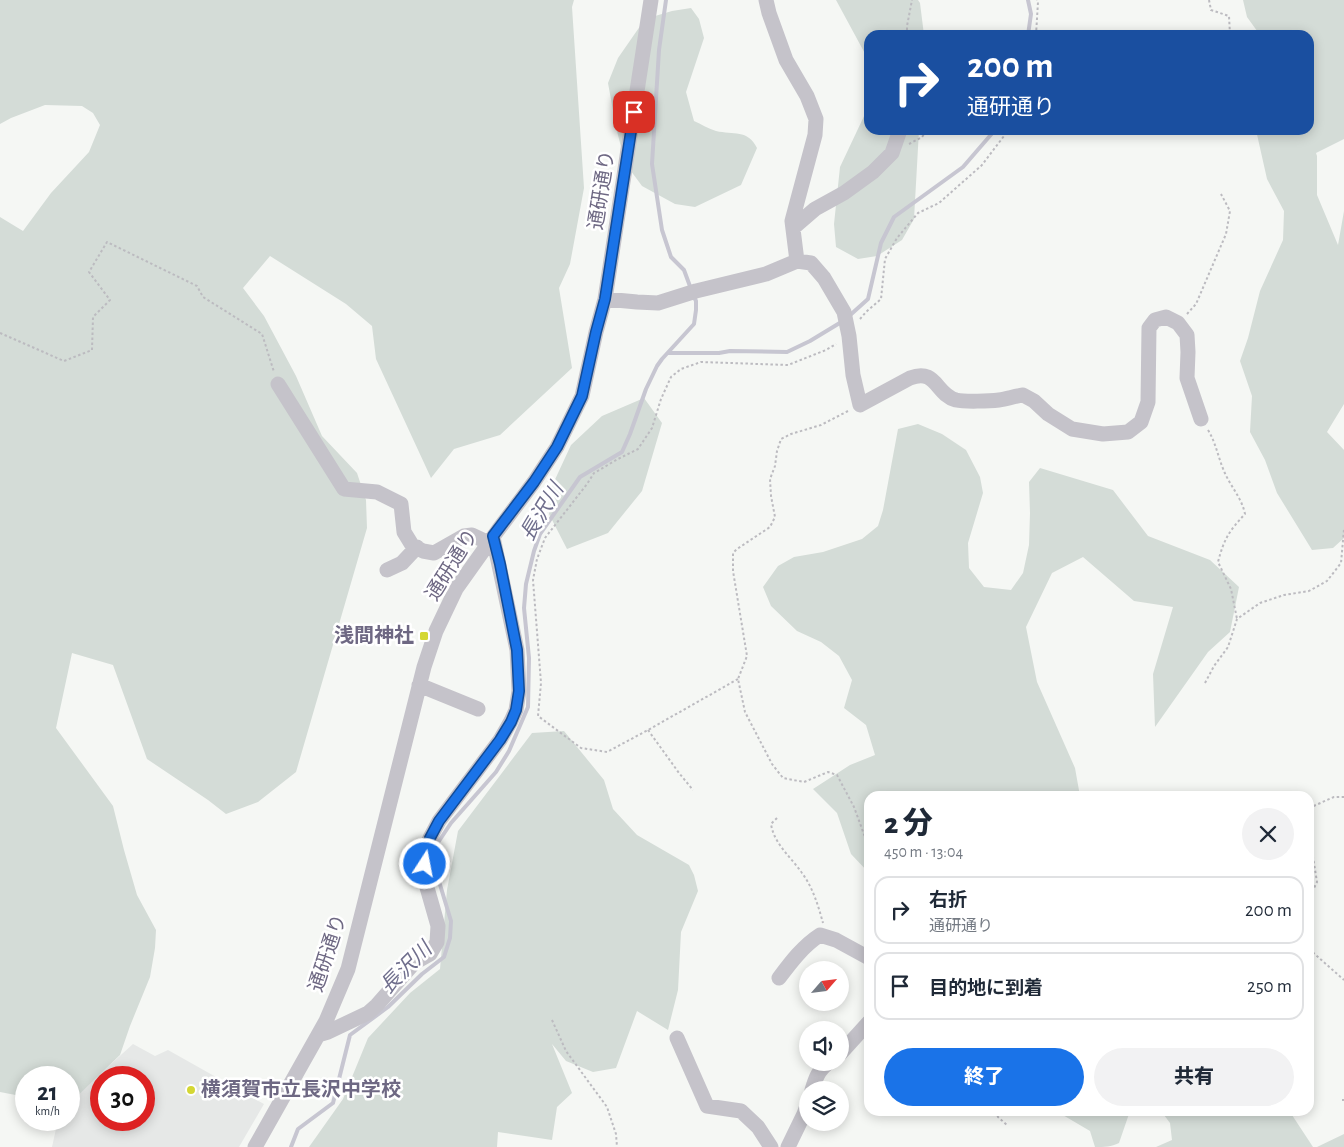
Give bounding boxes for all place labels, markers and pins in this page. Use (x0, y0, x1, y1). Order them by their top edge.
pin (613, 91, 655, 133)
place label: 浅間神社 (334, 624, 414, 646)
marker: 浅間神社 (418, 630, 430, 642)
place label: 横須賀市立長沢中学校 (201, 1078, 401, 1100)
marker: 横須賀市立長沢中学校 (185, 1084, 197, 1096)

